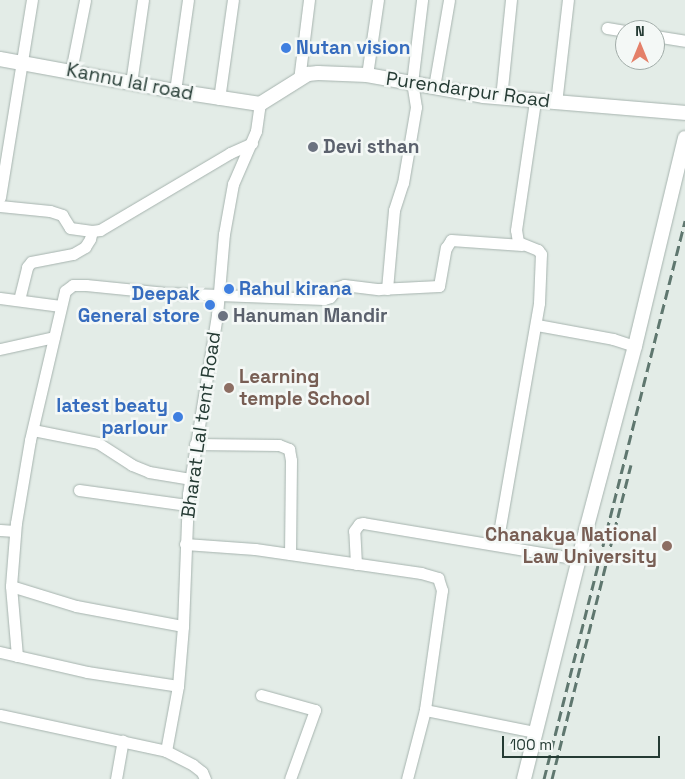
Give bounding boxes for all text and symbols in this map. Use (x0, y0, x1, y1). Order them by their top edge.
north arrow (615, 20, 665, 70)
text: N (635, 22, 645, 40)
place label: Nutan vision (296, 37, 410, 59)
marker: Nutan vision (280, 42, 292, 54)
street label: Kannu lal road (65, 59, 195, 105)
street label: Purendarpur Road (384, 67, 552, 113)
place label: Devi sthan (323, 136, 419, 158)
marker: Devi sthan (307, 141, 319, 153)
place label: Rahul kirana (239, 278, 352, 300)
place label: Deepak General store (78, 283, 200, 327)
marker: Rahul kirana (223, 283, 235, 295)
marker: Deepak General store (204, 299, 216, 311)
place label: Hanuman Mandir (233, 305, 388, 327)
marker: Hanuman Mandir (217, 310, 229, 322)
street label: Bharat Lal tent Road (177, 330, 225, 520)
place label: Learning temple School (239, 366, 370, 410)
marker: Learning temple School (223, 382, 235, 394)
place label: latest beaty parlour (56, 395, 168, 439)
marker: latest beaty parlour (172, 411, 184, 423)
place label: Chanakya National Law University (485, 524, 657, 568)
marker: Chanakya National Law University (661, 540, 673, 552)
scale bar (505, 726, 662, 758)
text: 100 m (510, 735, 552, 754)

